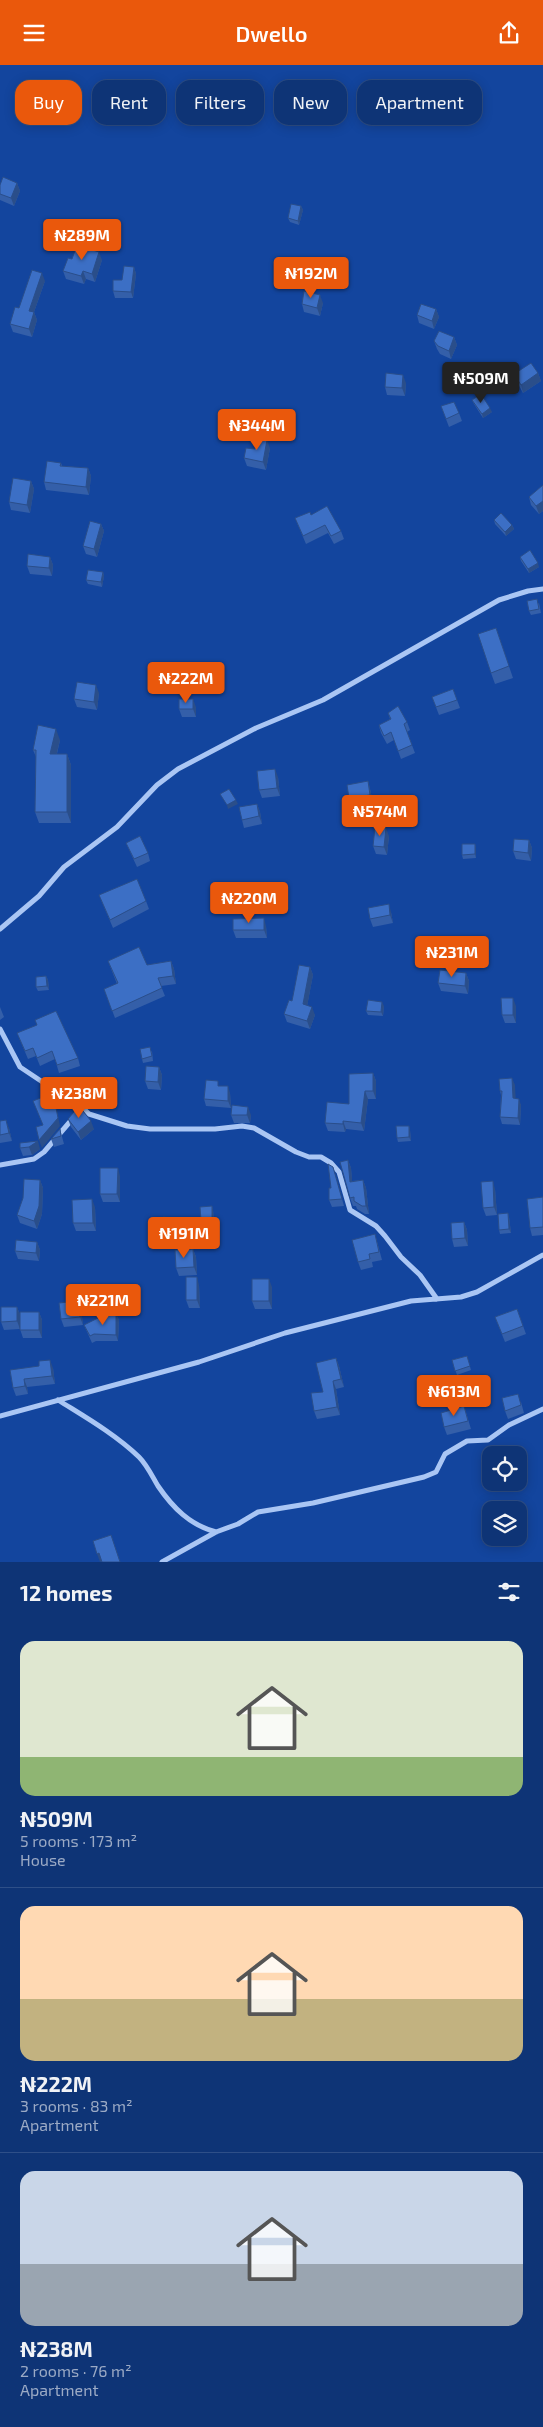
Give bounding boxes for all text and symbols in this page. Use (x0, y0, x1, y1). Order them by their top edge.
icon: menu (20, 19, 48, 47)
icon: share (495, 19, 523, 47)
text: Dwello (236, 20, 307, 46)
chip: Buy (15, 80, 82, 125)
chip: Rent (92, 80, 166, 125)
chip: Filters (176, 80, 264, 125)
chip: New (274, 80, 347, 125)
chip: Apartment (357, 80, 482, 125)
pin: ₦289M (47, 219, 117, 261)
text: ₦289M (54, 225, 110, 244)
pin: ₦192M (276, 257, 346, 299)
text: ₦192M (285, 263, 337, 282)
pin: ₦509M (446, 361, 516, 404)
text: ₦509M (453, 368, 509, 387)
pin: ₦344M (222, 409, 292, 451)
text: ₦344M (229, 415, 285, 434)
pin: ₦222M (151, 661, 221, 704)
text: ₦222M (159, 668, 213, 687)
pin: ₦574M (345, 795, 415, 837)
text: ₦574M (353, 801, 407, 820)
pin: ₦220M (214, 881, 284, 924)
text: ₦220M (221, 888, 277, 907)
pin: ₦231M (417, 935, 487, 978)
text: ₦231M (426, 942, 478, 961)
pin: ₦238M (44, 1077, 114, 1119)
text: ₦238M (51, 1083, 107, 1102)
pin: ₦191M (149, 1217, 219, 1259)
text: ₦191M (159, 1223, 209, 1242)
pin: ₦221M (68, 1283, 138, 1326)
text: ₦221M (77, 1290, 129, 1309)
pin: ₦613M (419, 1375, 489, 1417)
text: ₦613M (428, 1381, 480, 1400)
map controls (482, 1446, 527, 1546)
button: locate (482, 1446, 527, 1491)
button: layers (482, 1501, 527, 1546)
icon: filters (495, 1578, 523, 1606)
text: 12 homes (20, 1580, 112, 1605)
icon: home (227, 1673, 317, 1763)
text: ₦509M (20, 1806, 93, 1831)
text: 5 rooms · 173 m² (20, 1831, 137, 1850)
text: House (20, 1850, 66, 1869)
icon: home (227, 1939, 317, 2029)
text: ₦222M (20, 2071, 92, 2096)
text: 3 rooms · 83 m² (20, 2096, 133, 2115)
text: Apartment (20, 2115, 99, 2134)
icon: home (227, 2204, 317, 2294)
text: ₦238M (20, 2336, 93, 2361)
text: 2 rooms · 76 m² (20, 2361, 132, 2380)
text: Apartment (20, 2380, 99, 2399)

